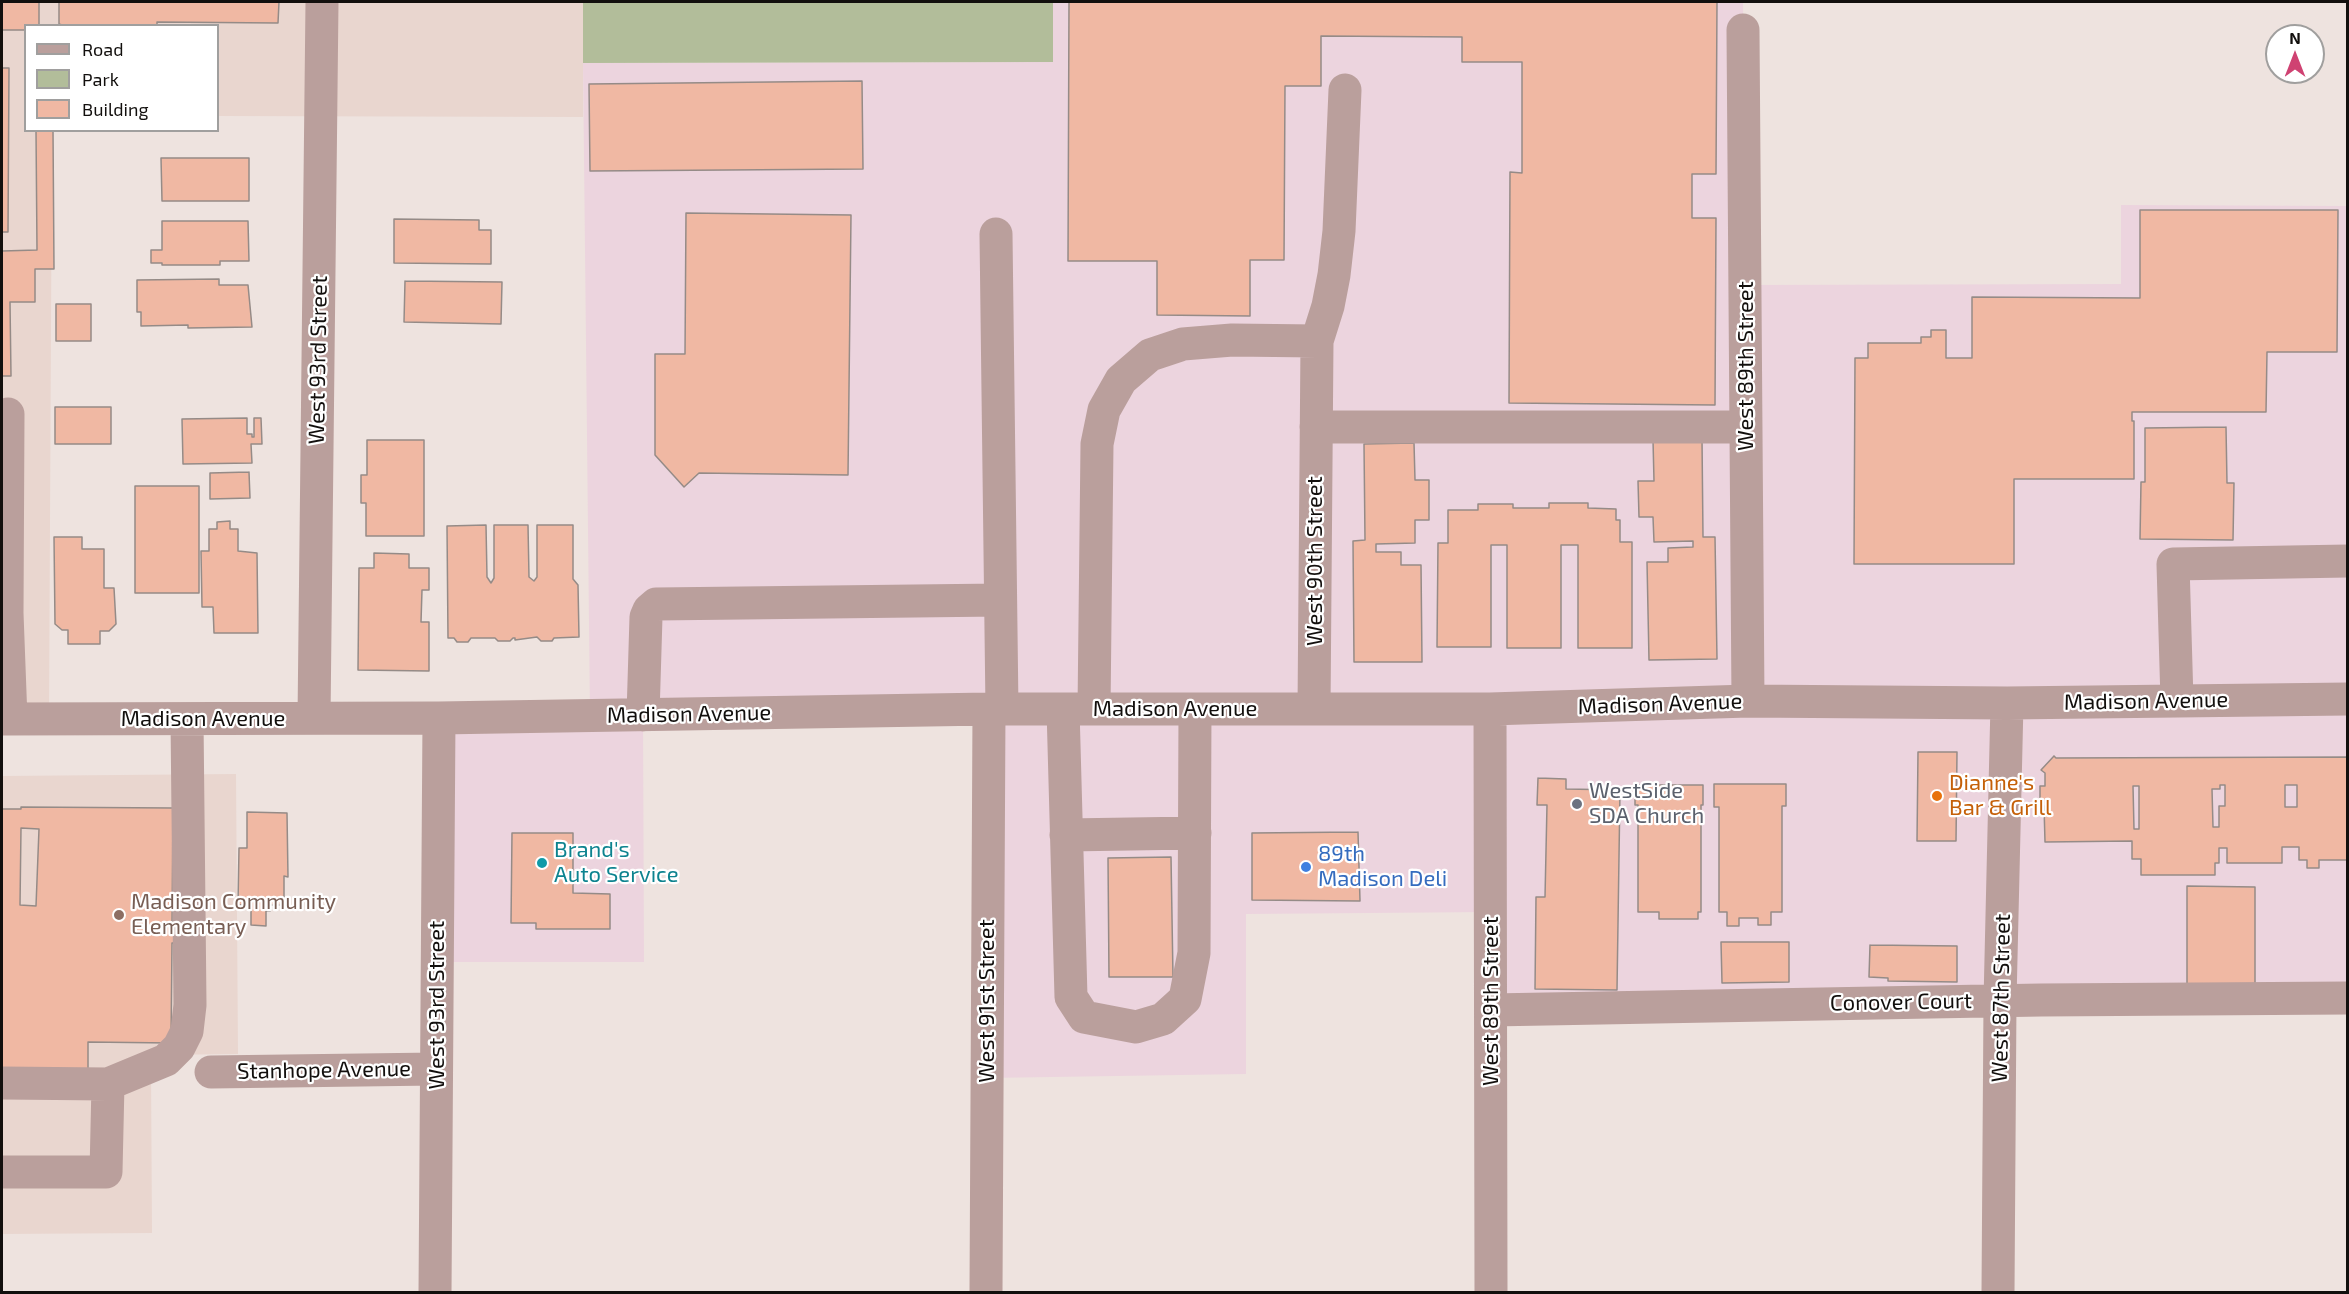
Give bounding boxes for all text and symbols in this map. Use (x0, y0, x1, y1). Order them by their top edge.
legend (24, 24, 219, 132)
north arrow (2265, 24, 2325, 84)
text: N (2289, 28, 2301, 47)
text: Road (82, 38, 123, 60)
text: Park (82, 68, 119, 90)
text: Building (82, 98, 149, 120)
street label: West 93rd Street (303, 275, 333, 445)
street label: West 89th Street (1733, 281, 1759, 451)
street label: West 90th Street (1302, 476, 1328, 646)
street label: Madison Avenue (2064, 686, 2228, 716)
street label: Madison Avenue (1577, 688, 1743, 720)
street label: Madison Avenue (1093, 696, 1257, 722)
street label: Madison Avenue (607, 699, 771, 729)
street label: Madison Avenue (121, 706, 285, 732)
place label: Dianne's Bar & Grill (1949, 770, 2051, 822)
place label: WestSide SDA Church (1589, 778, 1704, 830)
marker: Dianne's Bar & Grill (1930, 789, 1944, 803)
marker: WestSide SDA Church (1570, 797, 1584, 811)
place label: Brand's Auto Service (554, 837, 678, 888)
place label: 89th Madison Deli (1318, 841, 1447, 892)
marker: Brand's Auto Service (535, 856, 549, 870)
marker: 89th Madison Deli (1299, 860, 1313, 874)
place label: Madison Community Elementary (131, 889, 336, 940)
marker: Madison Community Elementary (112, 908, 126, 922)
street label: West 87th Street (1986, 914, 2016, 1082)
street label: West 89th Street (1478, 916, 1504, 1086)
street label: West 91st Street (974, 919, 1000, 1083)
street label: West 93rd Street (424, 921, 450, 1089)
street label: Conover Court (1830, 988, 1972, 1016)
street label: Stanhope Avenue (237, 1055, 411, 1085)

